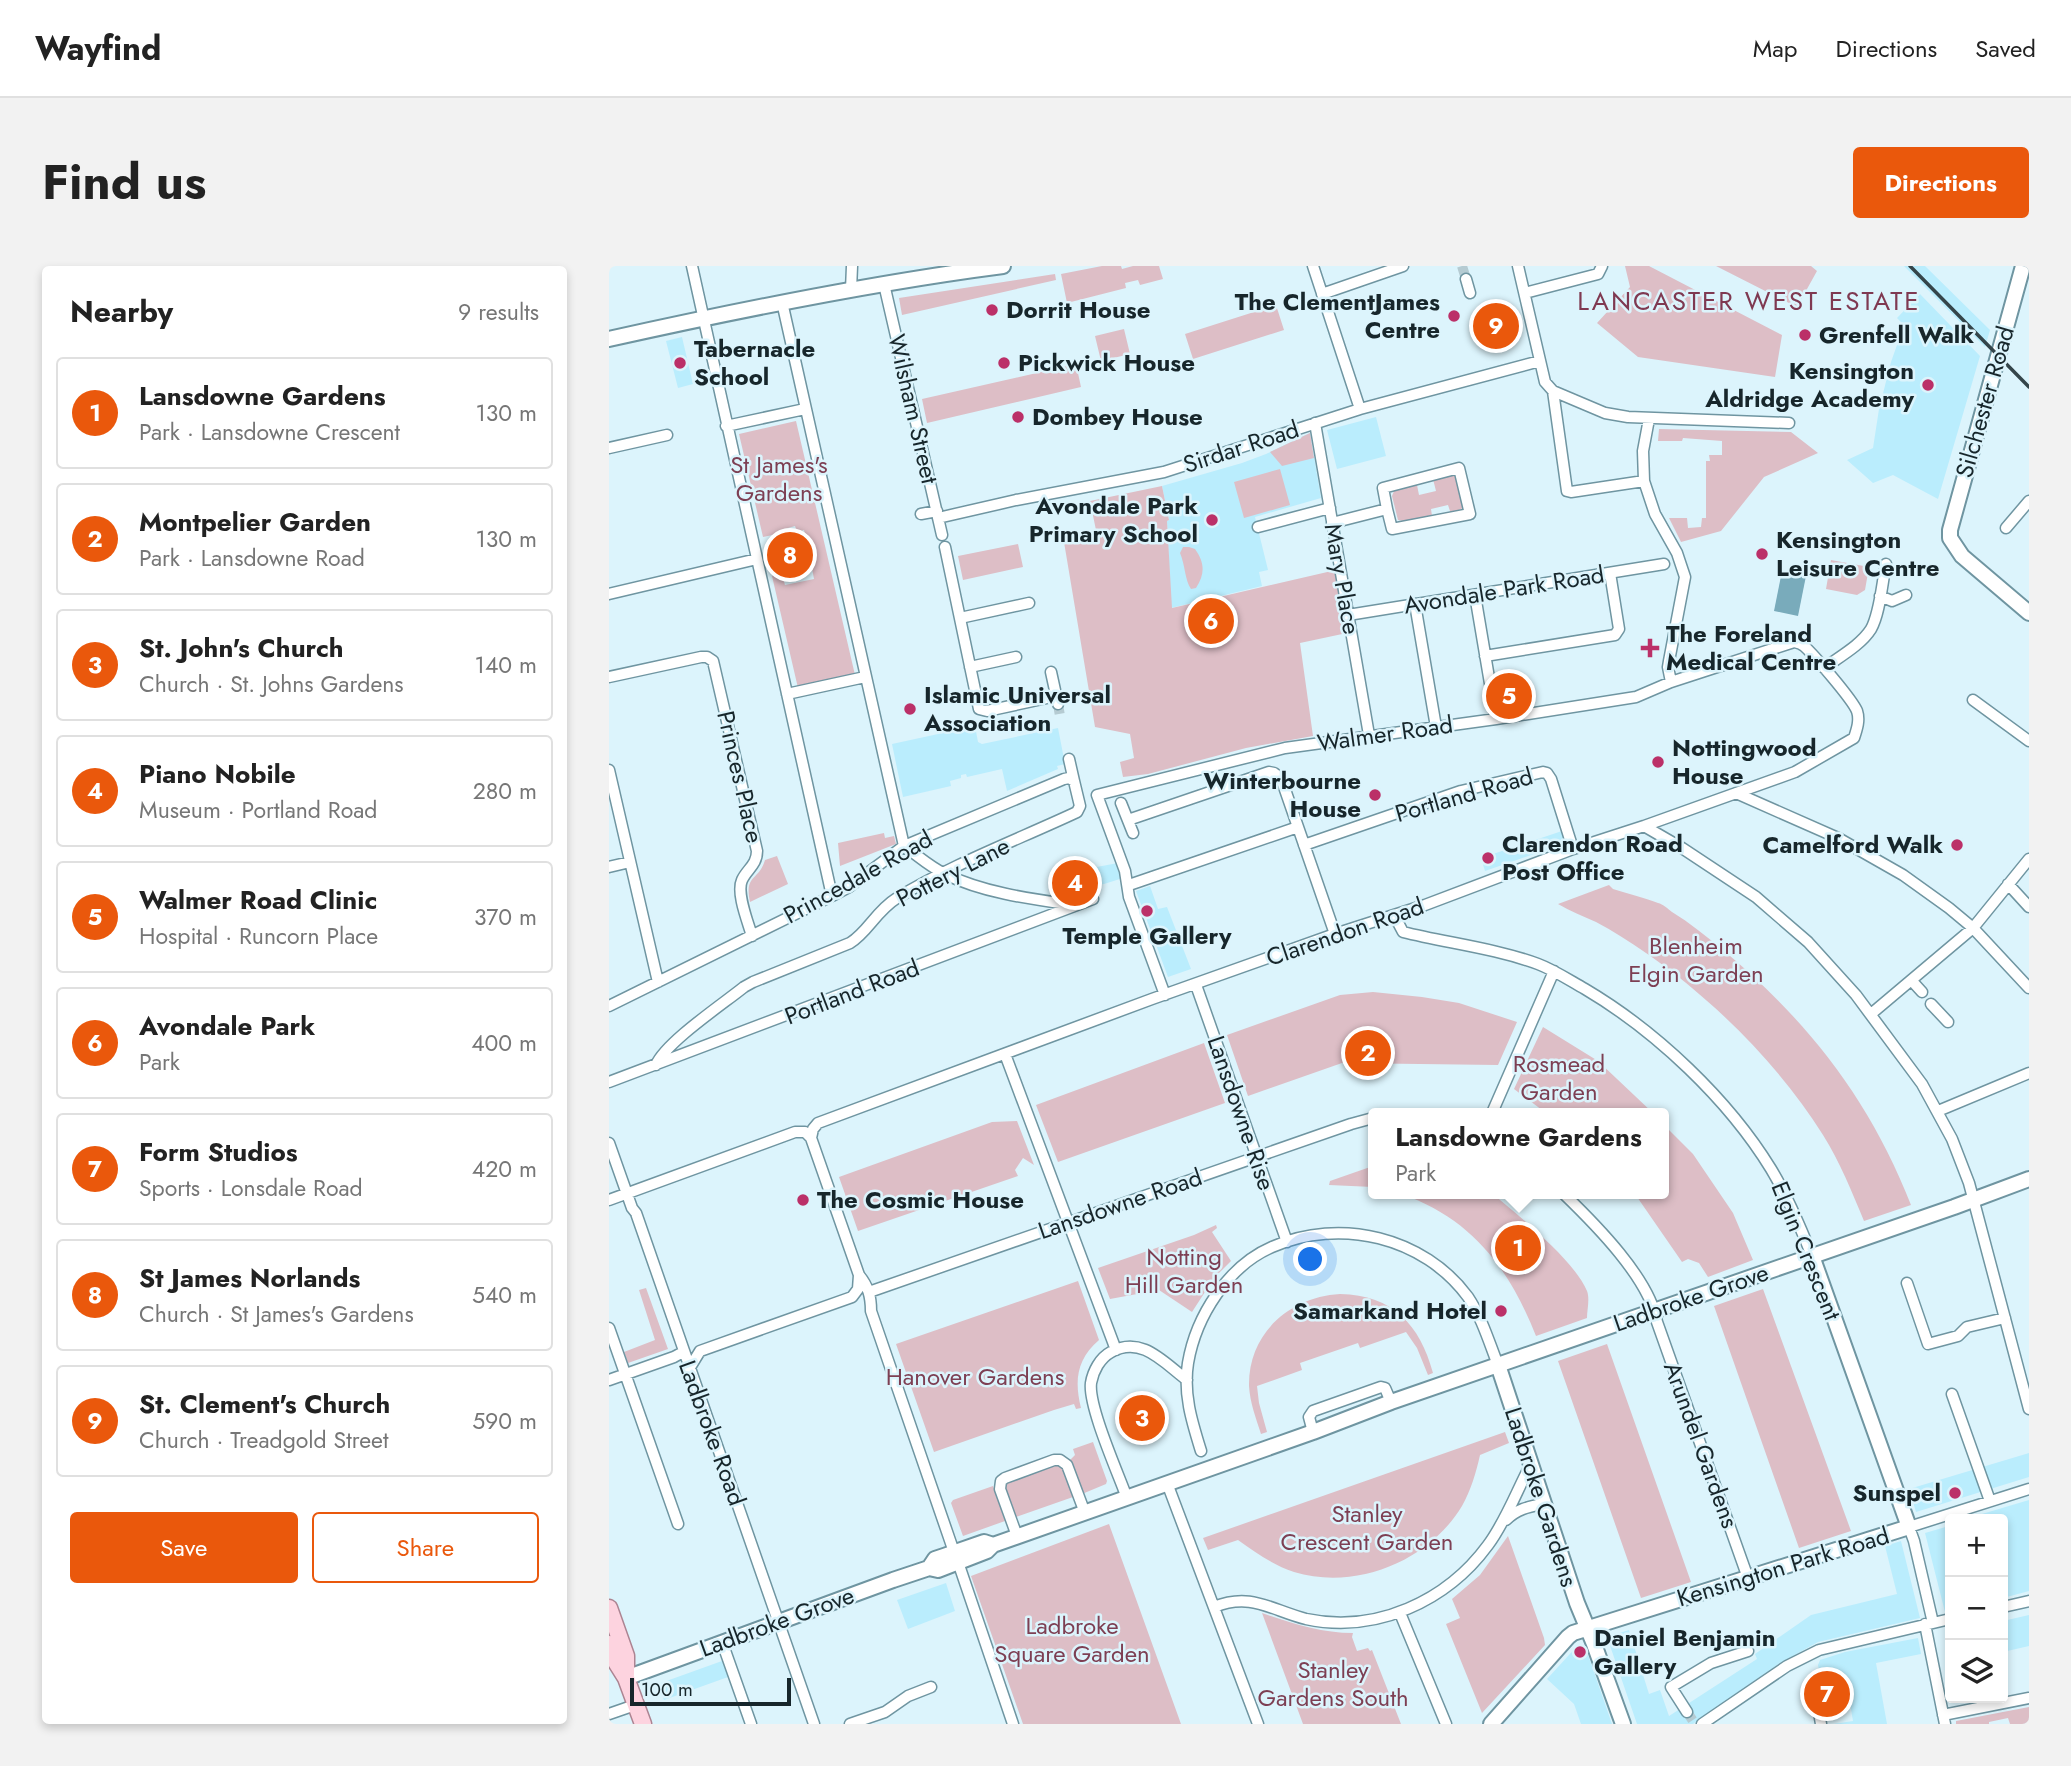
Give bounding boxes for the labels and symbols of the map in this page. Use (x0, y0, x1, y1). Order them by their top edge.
district label: LANCASTER WEST ESTATE (1577, 282, 1921, 320)
place label: The ClementJames Centre (1235, 284, 1440, 347)
place label: Dorrit House (1006, 292, 1150, 327)
pin: 9 (1473, 300, 1519, 352)
marker: Dorrit House (984, 302, 1000, 318)
marker: The ClementJames Centre (1446, 308, 1462, 324)
place label: Grenfell Walk (1819, 317, 1974, 352)
street label: Silchester Road (1946, 322, 2023, 482)
marker: Grenfell Walk (1797, 327, 1813, 343)
place label: Tabernacle School (694, 331, 815, 394)
street label: Wilsham Street (879, 331, 948, 487)
place label: Pickwick House (1018, 345, 1195, 380)
place label: Kensington Aldridge Academy (1704, 353, 1914, 416)
marker: Tabernacle School (672, 355, 688, 371)
marker: Pickwick House (996, 355, 1012, 371)
marker: Kensington Aldridge Academy (1920, 377, 1936, 393)
place label: Dombey House (1032, 399, 1203, 434)
marker: Dombey House (1010, 409, 1026, 425)
street label: Sirdar Road (1178, 411, 1303, 482)
park label: St James's Gardens (730, 447, 828, 510)
place label: Avondale Park Primary School (1029, 488, 1198, 551)
marker: Avondale Park Primary School (1204, 512, 1220, 528)
street label: Mary Place (1316, 521, 1369, 637)
place label: Kensington Leisure Centre (1776, 522, 1940, 585)
pin: 8 (767, 529, 813, 581)
marker: Kensington Leisure Centre (1754, 546, 1770, 562)
street label: Avondale Park Road (1401, 556, 1607, 623)
pin: 6 (1188, 595, 1234, 647)
place label: The Foreland Medical Centre (1666, 616, 1836, 679)
marker: The Foreland Medical Centre (1640, 638, 1660, 658)
pin: 5 (1486, 670, 1532, 722)
place label: Islamic Universal Association (923, 677, 1111, 740)
marker: Islamic Universal Association (902, 701, 918, 717)
street label: Princes Place (708, 707, 773, 846)
street label: Walmer Road (1315, 707, 1455, 760)
place label: Nottingwood House (1672, 730, 1817, 793)
marker: Nottingwood House (1650, 754, 1666, 770)
street label: Portland Road (1391, 758, 1537, 831)
place label: Winterbourne House (1204, 763, 1361, 826)
marker: Winterbourne House (1367, 787, 1383, 803)
street label: Princedale Road (777, 821, 939, 932)
place label: Clarendon Road Post Office (1502, 826, 1683, 889)
place label: Camelford Walk (1763, 827, 1943, 862)
street label: Pottery Lane (890, 828, 1016, 915)
marker: Camelford Walk (1949, 837, 1965, 853)
marker: Clarendon Road Post Office (1480, 850, 1496, 866)
pin: 4 (1052, 857, 1098, 909)
street label: Clarendon Road (1261, 888, 1428, 975)
marker: Temple Gallery (1139, 903, 1155, 919)
place label: Temple Gallery (1062, 918, 1232, 953)
park label: Blenheim Elgin Garden (1628, 928, 1764, 991)
street label: Portland Road (779, 950, 924, 1033)
pin: 2 (1345, 1027, 1391, 1079)
street label: Lansdowne Rise (1199, 1031, 1284, 1195)
park label: Rosmead Garden (1513, 1046, 1605, 1109)
street label: Lansdowne Road (1033, 1159, 1207, 1248)
street label: Elgin Crescent (1763, 1176, 1850, 1326)
place label: The Cosmic House (817, 1182, 1024, 1217)
marker: The Cosmic House (795, 1192, 811, 1208)
pin: 1 (1495, 1222, 1541, 1274)
park label: Notting Hill Garden (1125, 1239, 1243, 1302)
your location (1293, 1242, 1327, 1276)
street label: Ladbroke Grove (1608, 1255, 1773, 1340)
place label: Samarkand Hotel (1293, 1293, 1487, 1328)
marker: Samarkand Hotel (1493, 1303, 1509, 1319)
street label: Ladbroke Road (670, 1355, 755, 1510)
street label: Arundel Gardens (1655, 1357, 1748, 1533)
park label: Hanover Gardens (886, 1359, 1064, 1394)
pin: 3 (1119, 1392, 1165, 1444)
street label: Ladbroke Gardens (1496, 1402, 1587, 1591)
place label: Sunspel (1852, 1475, 1941, 1510)
marker: Sunspel (1947, 1485, 1963, 1501)
park label: Stanley Crescent Garden (1281, 1496, 1453, 1559)
street label: Kensington Park Road (1672, 1518, 1893, 1615)
street label: Ladbroke Grove (695, 1577, 859, 1666)
park label: Ladbroke Square Garden (994, 1608, 1150, 1671)
place label: Daniel Benjamin Gallery (1594, 1620, 1775, 1683)
marker: Daniel Benjamin Gallery (1572, 1644, 1588, 1660)
park label: Stanley Gardens South (1257, 1652, 1409, 1715)
pin: 7 (1804, 1668, 1850, 1720)
scale bar (630, 1675, 791, 1707)

